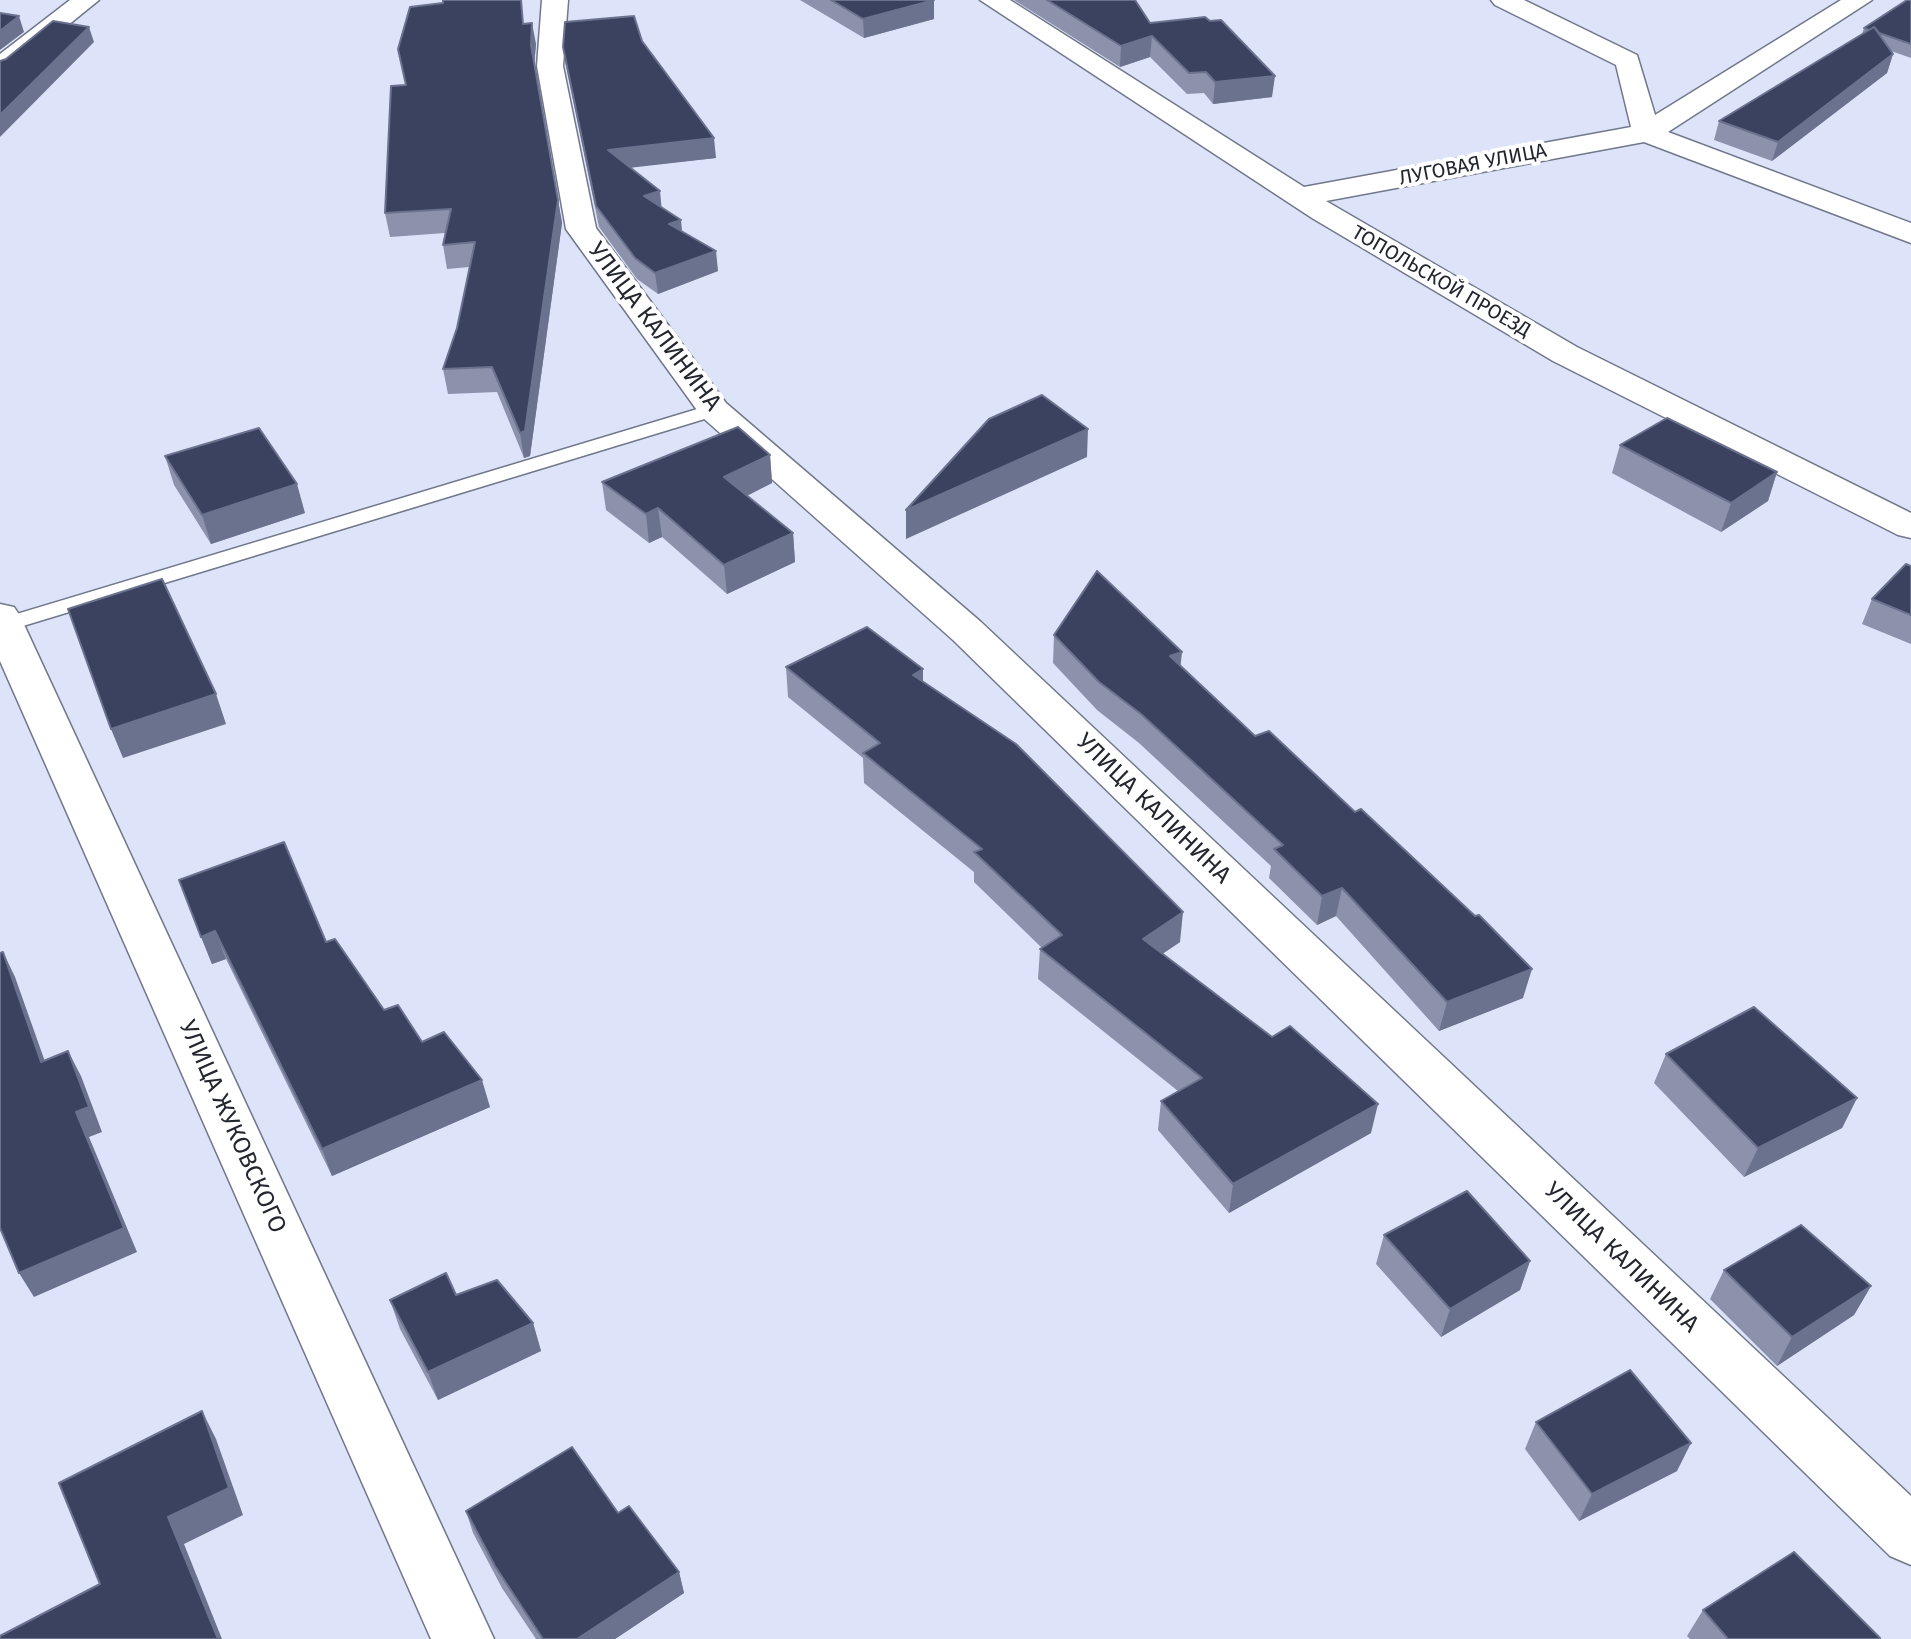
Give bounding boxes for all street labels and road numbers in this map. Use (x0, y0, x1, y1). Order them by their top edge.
street label: ЛУГОВАЯ УЛИЦА (1397, 139, 1549, 191)
street label: ТОПОЛЬСКОЙ ПРОЕЗД (1347, 221, 1535, 343)
street label: УЛИЦА КАЛИНИНА (581, 237, 727, 417)
street label: УЛИЦА КАЛИНИНА (1070, 728, 1236, 890)
street label: УЛИЦА ЖУКОВСКОГО (172, 1016, 292, 1238)
street label: УЛИЦА КАЛИНИНА (1538, 1177, 1704, 1339)

